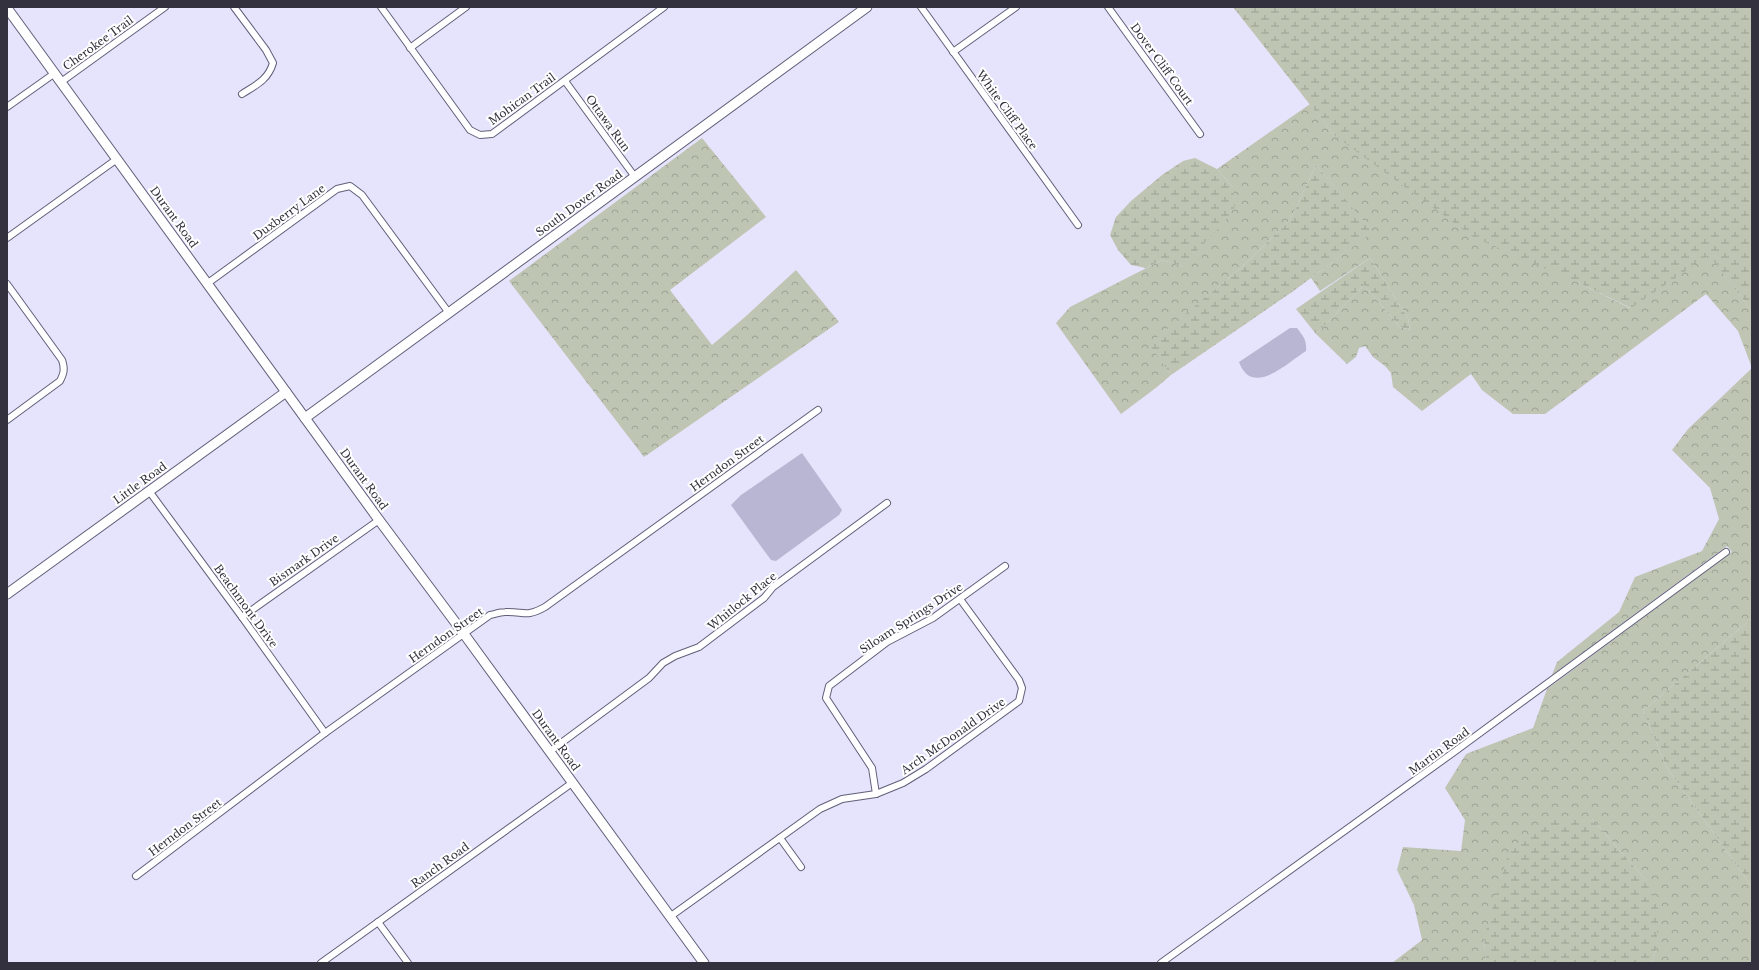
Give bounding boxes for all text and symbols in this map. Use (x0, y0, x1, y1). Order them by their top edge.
street label: Cherokee Trail (60, 13, 136, 73)
street label: Dover Cliff Court (1128, 20, 1197, 108)
street label: White Cliff Place (973, 67, 1041, 152)
street label: Mohican Trail (486, 70, 559, 128)
street label: Ottawa Run (583, 92, 633, 154)
street label: South Dover Road (533, 167, 625, 239)
street label: Duxberry Lane (250, 181, 328, 243)
street label: Durant Road (147, 184, 201, 251)
street label: Herndon Street (687, 431, 767, 494)
street label: Durant Road (337, 446, 391, 513)
street label: Little Road (111, 459, 170, 507)
street label: Bismark Drive (267, 531, 341, 589)
street label: Beachmont Drive (211, 562, 281, 650)
street label: Whitlock Place (704, 569, 779, 634)
street label: Siloam Springs Drive (857, 579, 965, 657)
street label: Herndon Street (406, 604, 487, 666)
street label: Arch McDonald Drive (897, 695, 1008, 778)
street label: Durant Road (529, 707, 583, 774)
street label: Martin Road (1406, 724, 1472, 778)
street label: Herndon Street (146, 795, 225, 859)
street label: Ranch Road (408, 839, 472, 891)

